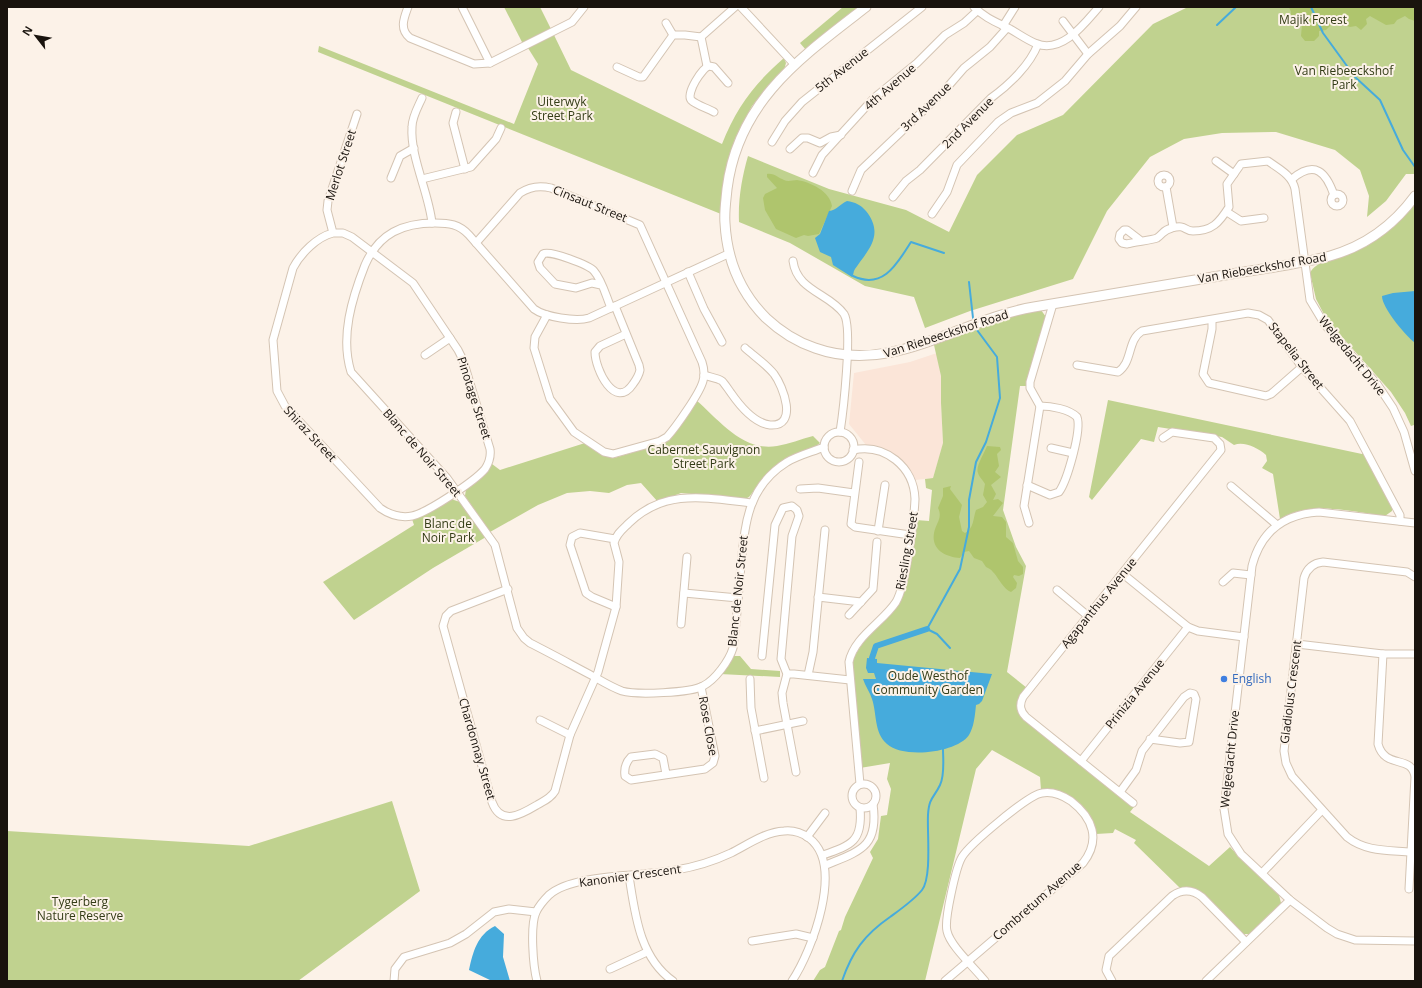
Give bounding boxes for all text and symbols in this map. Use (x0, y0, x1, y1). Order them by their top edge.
park label: Majik Forest (1279, 11, 1347, 28)
north arrow (16, 16, 56, 56)
text: N (18, 23, 36, 38)
street label: 5th Avenue (811, 43, 872, 96)
street label: 4th Avenue (860, 59, 919, 114)
park label: Van Riebeeckshof Park (1295, 62, 1394, 93)
street label: 3rd Avenue (897, 78, 955, 135)
park label: Uiterwyk Street Park (531, 93, 594, 124)
street label: 2nd Avenue (938, 93, 997, 152)
street label: Merlot Street (321, 127, 360, 202)
street label: Cinsaut Street (551, 181, 630, 226)
street label: Van Riebeeckshof Road (1196, 248, 1328, 287)
street label: Van Riebeeckshof Road (881, 305, 1010, 362)
street label: Welgedacht Drive (1315, 312, 1390, 399)
street label: Stapelia Street (1265, 319, 1328, 393)
street label: Pinotage Street (453, 354, 496, 441)
street label: Shiraz Street (280, 402, 341, 465)
street label: Blanc de Noir Street (379, 405, 465, 500)
park label: Cabernet Sauvignon Street Park (648, 441, 760, 472)
street label: Riesling Street (891, 510, 922, 592)
park label: Blanc de Noir Park (422, 515, 475, 546)
street label: Blanc de Noir Street (723, 535, 752, 647)
street label: Agapanthus Avenue (1057, 554, 1141, 651)
street label: Gladiolus Crescent (1276, 639, 1305, 745)
street label: Prinizia Avenue (1101, 655, 1168, 732)
park label: Oude Westhof Community Garden (873, 667, 983, 698)
place label: English (1232, 670, 1272, 687)
marker: English (1219, 674, 1229, 684)
street label: Rose Close (695, 695, 722, 757)
street label: Chardonnay Street (455, 696, 500, 802)
street label: Welgedacht Drive (1216, 709, 1243, 809)
street label: Combretum Avenue (989, 857, 1085, 944)
street label: Kanonier Crescent (578, 860, 682, 891)
park label: Tygerberg Nature Reserve (37, 893, 123, 924)

